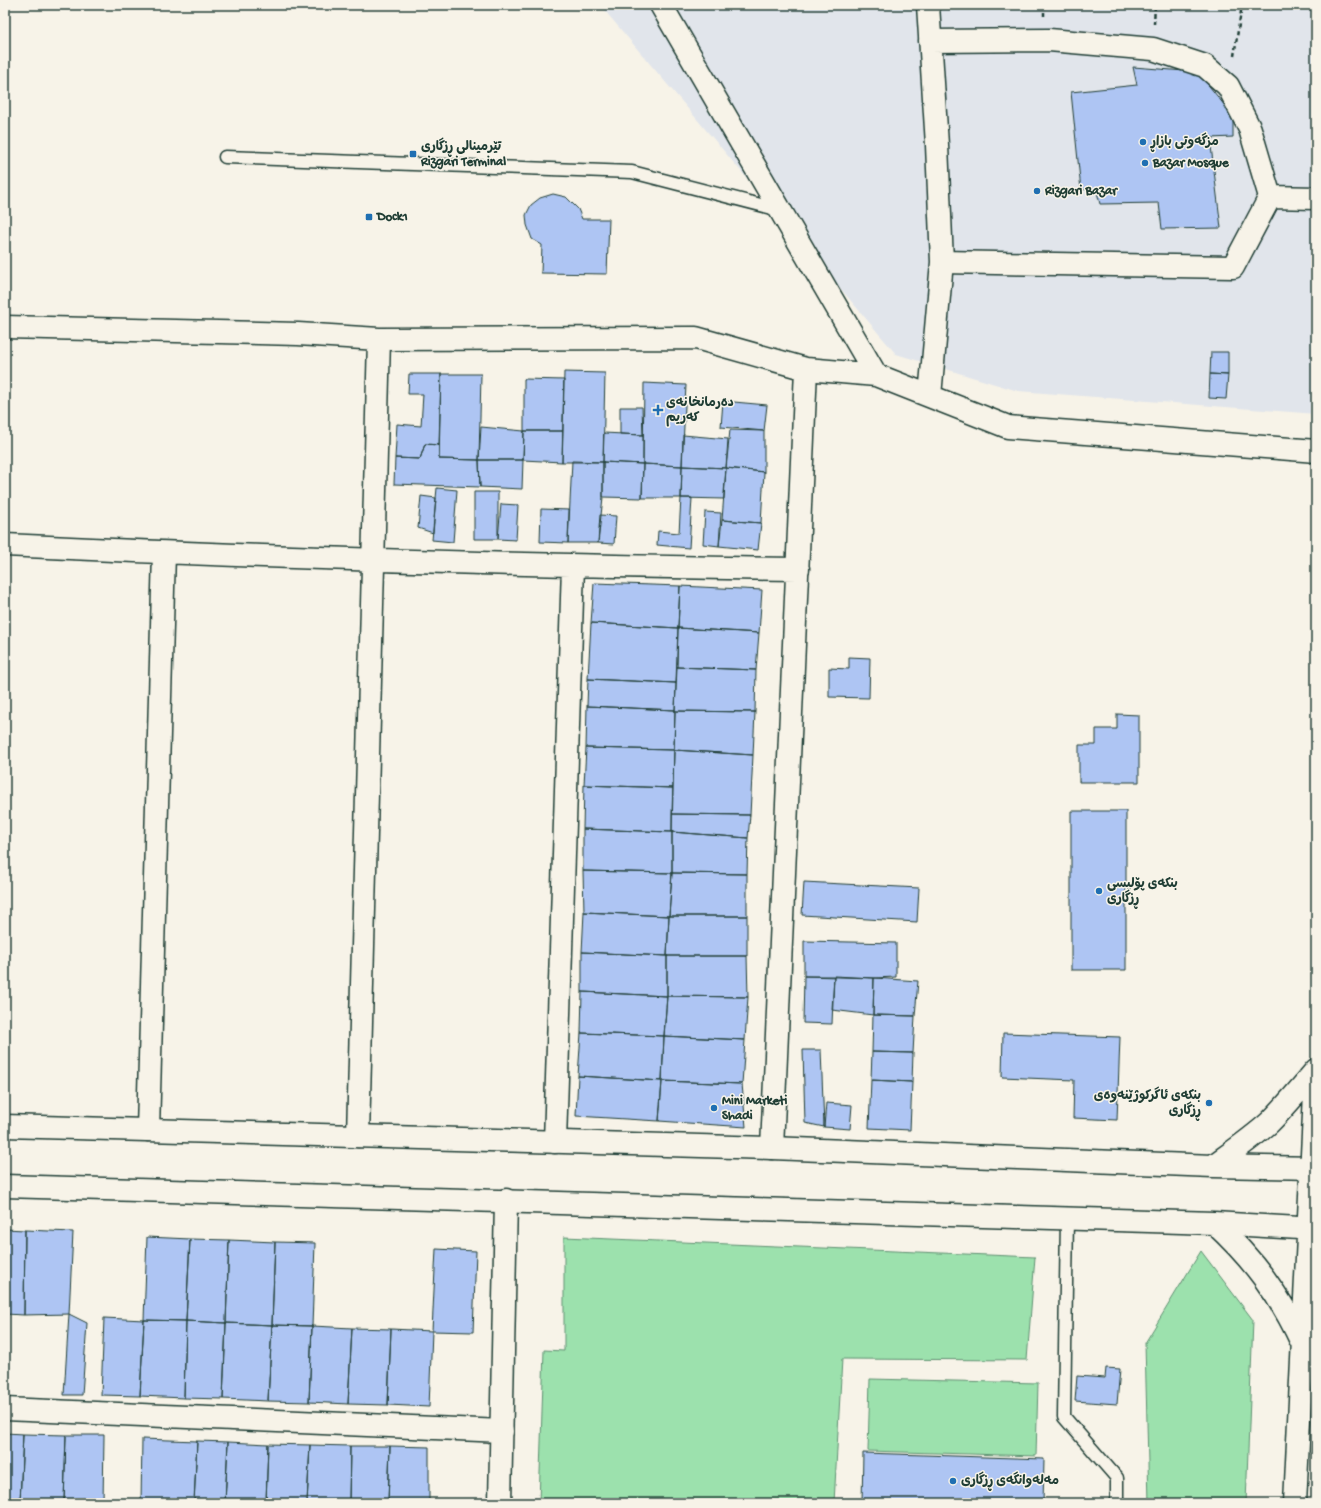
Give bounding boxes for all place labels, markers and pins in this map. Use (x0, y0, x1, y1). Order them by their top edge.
place label: مزگەوتی بازاڕ (1150, 132, 1219, 152)
place label: تێرمینالی ڕزگاری Rizgari Terminal (420, 137, 506, 170)
marker: مزگەوتی بازاڕ (1138, 137, 1148, 147)
marker: تێرمینالی ڕزگاری Rizgari Terminal (408, 149, 418, 159)
place label: Bazar Mosque (1152, 156, 1230, 171)
marker: Bazar Mosque (1140, 158, 1150, 168)
place label: Rizgari Bazar (1044, 184, 1118, 199)
marker: Rizgari Bazar (1032, 186, 1042, 196)
place label: Dock1 (376, 210, 408, 225)
marker: Dock1 (364, 212, 374, 222)
place label: دەرمانخانەی کەریم (666, 396, 734, 427)
marker: دەرمانخانەی کەریم (653, 405, 663, 415)
place label: بنکەی پۆلیسی ڕزگاری (1107, 877, 1178, 909)
marker: بنکەی پۆلیسی ڕزگاری (1094, 886, 1104, 896)
place label: بنکەی ئاگرکوژێنەوەی ڕزگاری (1094, 1086, 1201, 1121)
place label: Mini Marketi Shadi (722, 1094, 788, 1124)
marker: بنکەی ئاگرکوژێنەوەی ڕزگاری (1204, 1098, 1214, 1108)
marker: Mini Marketi Shadi (709, 1103, 719, 1113)
place label: مەلەوانگەی ڕزگاری (961, 1471, 1059, 1491)
marker: مەلەوانگەی ڕزگاری (948, 1476, 958, 1486)

